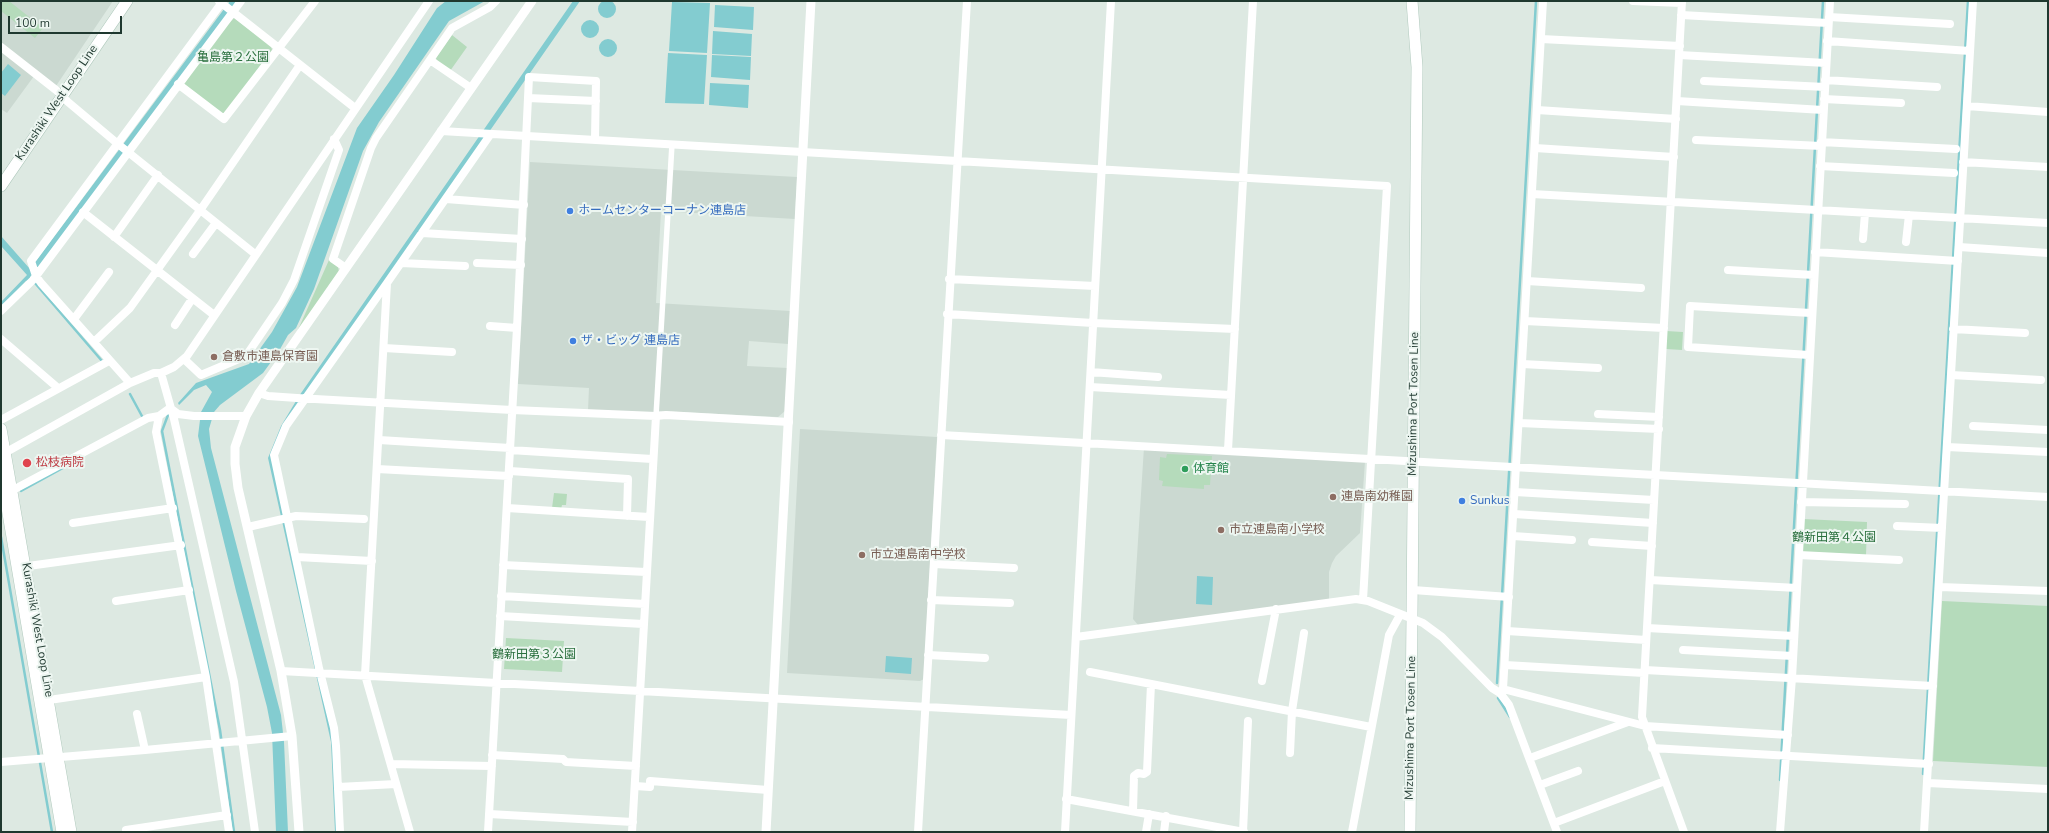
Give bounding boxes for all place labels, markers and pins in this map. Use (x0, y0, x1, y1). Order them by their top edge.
place label: ホームセンターコーナン連島店 (578, 204, 746, 218)
marker: ホームセンターコーナン連島店 (565, 206, 575, 216)
place label: ザ・ビッグ 連島店 (581, 334, 680, 348)
marker: ザ・ビッグ 連島店 (568, 336, 578, 346)
place label: 倉敷市連島保育園 (222, 350, 318, 364)
marker: 倉敷市連島保育園 (209, 352, 219, 362)
place label: 松枝病院 (36, 456, 84, 470)
marker: 松枝病院 (21, 457, 33, 469)
place label: 体育館 (1193, 462, 1229, 476)
marker: 体育館 (1180, 464, 1190, 474)
place label: 連島南幼稚園 (1341, 490, 1413, 504)
marker: 連島南幼稚園 (1328, 492, 1338, 502)
place label: Sunkus (1470, 494, 1509, 508)
marker: Sunkus (1457, 496, 1467, 506)
place label: 市立連島南小学校 (1229, 523, 1325, 537)
marker: 市立連島南小学校 (1216, 525, 1226, 535)
place label: 市立連島南中学校 (870, 548, 966, 562)
marker: 市立連島南中学校 (857, 550, 867, 560)

